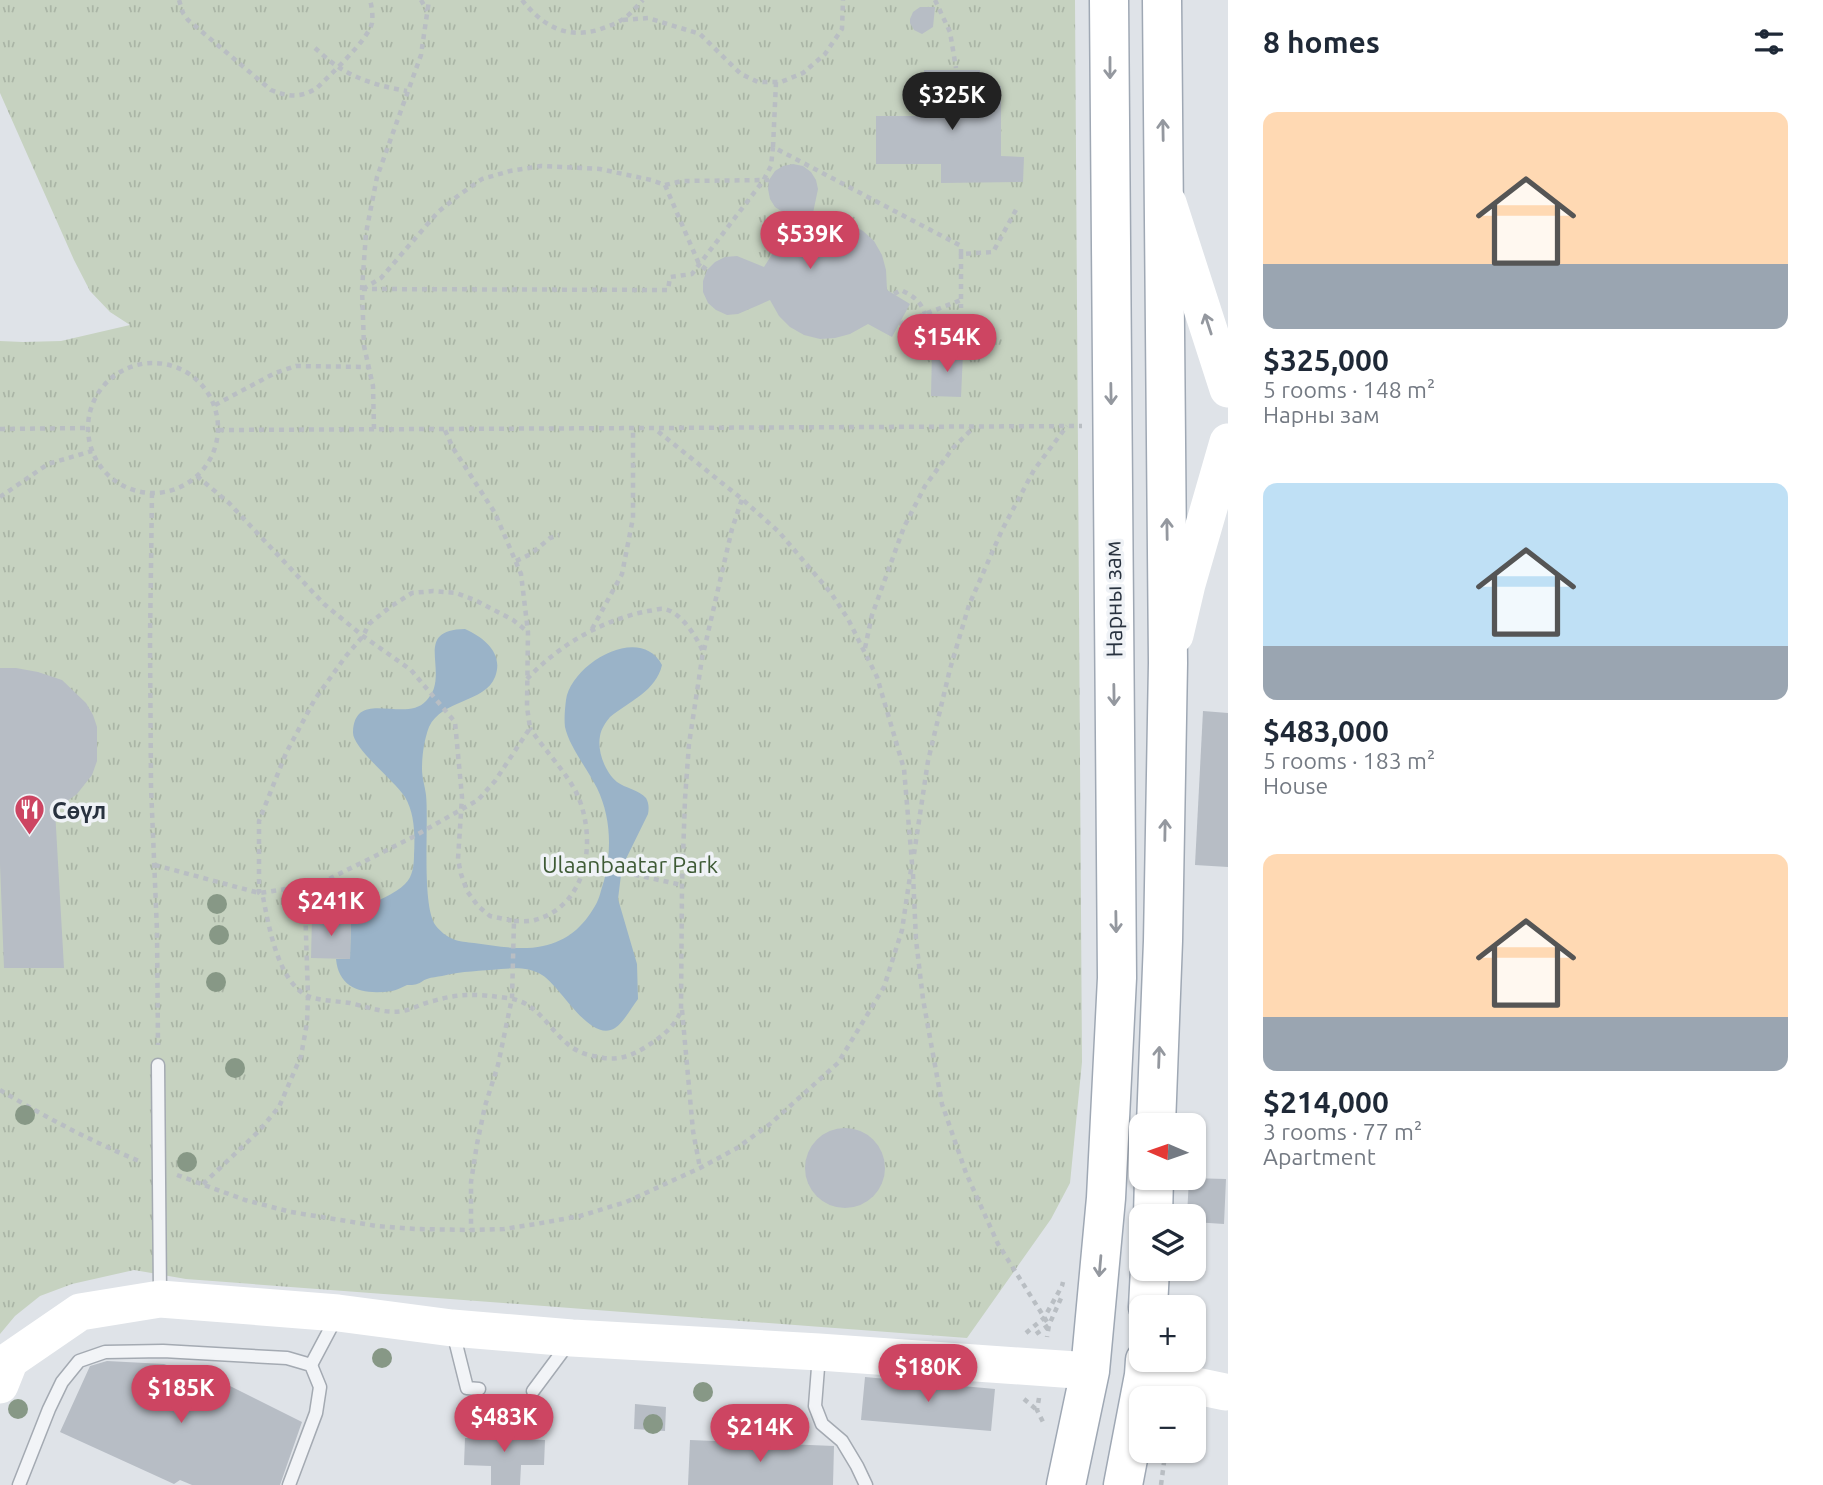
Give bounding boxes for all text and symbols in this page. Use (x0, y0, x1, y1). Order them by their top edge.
icon: filters (1750, 23, 1788, 61)
text: 8 homes (1263, 25, 1380, 59)
one-way arrow (1103, 56, 1117, 79)
pin: $325K (903, 72, 1001, 132)
text: $325K (918, 82, 986, 107)
one-way arrow (1157, 118, 1170, 141)
icon: home (1463, 158, 1589, 284)
pin: $539K (761, 212, 859, 271)
text: $539K (776, 221, 844, 246)
one-way arrow (1200, 313, 1213, 335)
pin: $154K (898, 314, 996, 374)
text: $154K (913, 324, 981, 349)
text: $325,000 (1263, 343, 1389, 377)
text: 5 rooms · 148 m² (1263, 377, 1435, 402)
one-way arrow (1105, 382, 1118, 405)
text: Нарны зам (1263, 402, 1380, 427)
one-way arrow (1160, 517, 1174, 540)
icon: home (1463, 529, 1589, 655)
street label: Нарны зам (1099, 540, 1127, 658)
one-way arrow (1107, 683, 1121, 706)
text: $483,000 (1263, 714, 1389, 748)
text: 5 rooms · 183 m² (1263, 748, 1435, 773)
text: House (1263, 773, 1328, 798)
restaurant icon: Сөүл (12, 793, 46, 837)
place label: Сөүл (52, 798, 106, 823)
one-way arrow (1159, 818, 1172, 841)
park label: Ulaanbaatar Park (542, 852, 718, 877)
pin: $241K (282, 878, 380, 938)
text: $241K (297, 888, 365, 913)
icon: home (1463, 900, 1589, 1026)
one-way arrow (1109, 910, 1123, 933)
one-way arrow (1152, 1046, 1166, 1069)
text: $214,000 (1263, 1085, 1389, 1119)
north arrow (1129, 1113, 1206, 1190)
map controls (1129, 1113, 1206, 1463)
text: 3 rooms · 77 m² (1263, 1119, 1422, 1144)
text: Apartment (1263, 1144, 1376, 1169)
button: layers (1129, 1204, 1206, 1281)
one-way arrow (1093, 1255, 1106, 1277)
button: + (1129, 1295, 1206, 1372)
pin: $180K (879, 1344, 977, 1404)
text: $180K (894, 1354, 962, 1379)
pin: $185K (132, 1366, 230, 1425)
text: $185K (147, 1375, 215, 1400)
button: − (1129, 1386, 1206, 1463)
pin: $483K (455, 1394, 553, 1454)
text: $483K (470, 1404, 538, 1429)
pin: $214K (711, 1404, 809, 1464)
text: $214K (726, 1414, 794, 1439)

